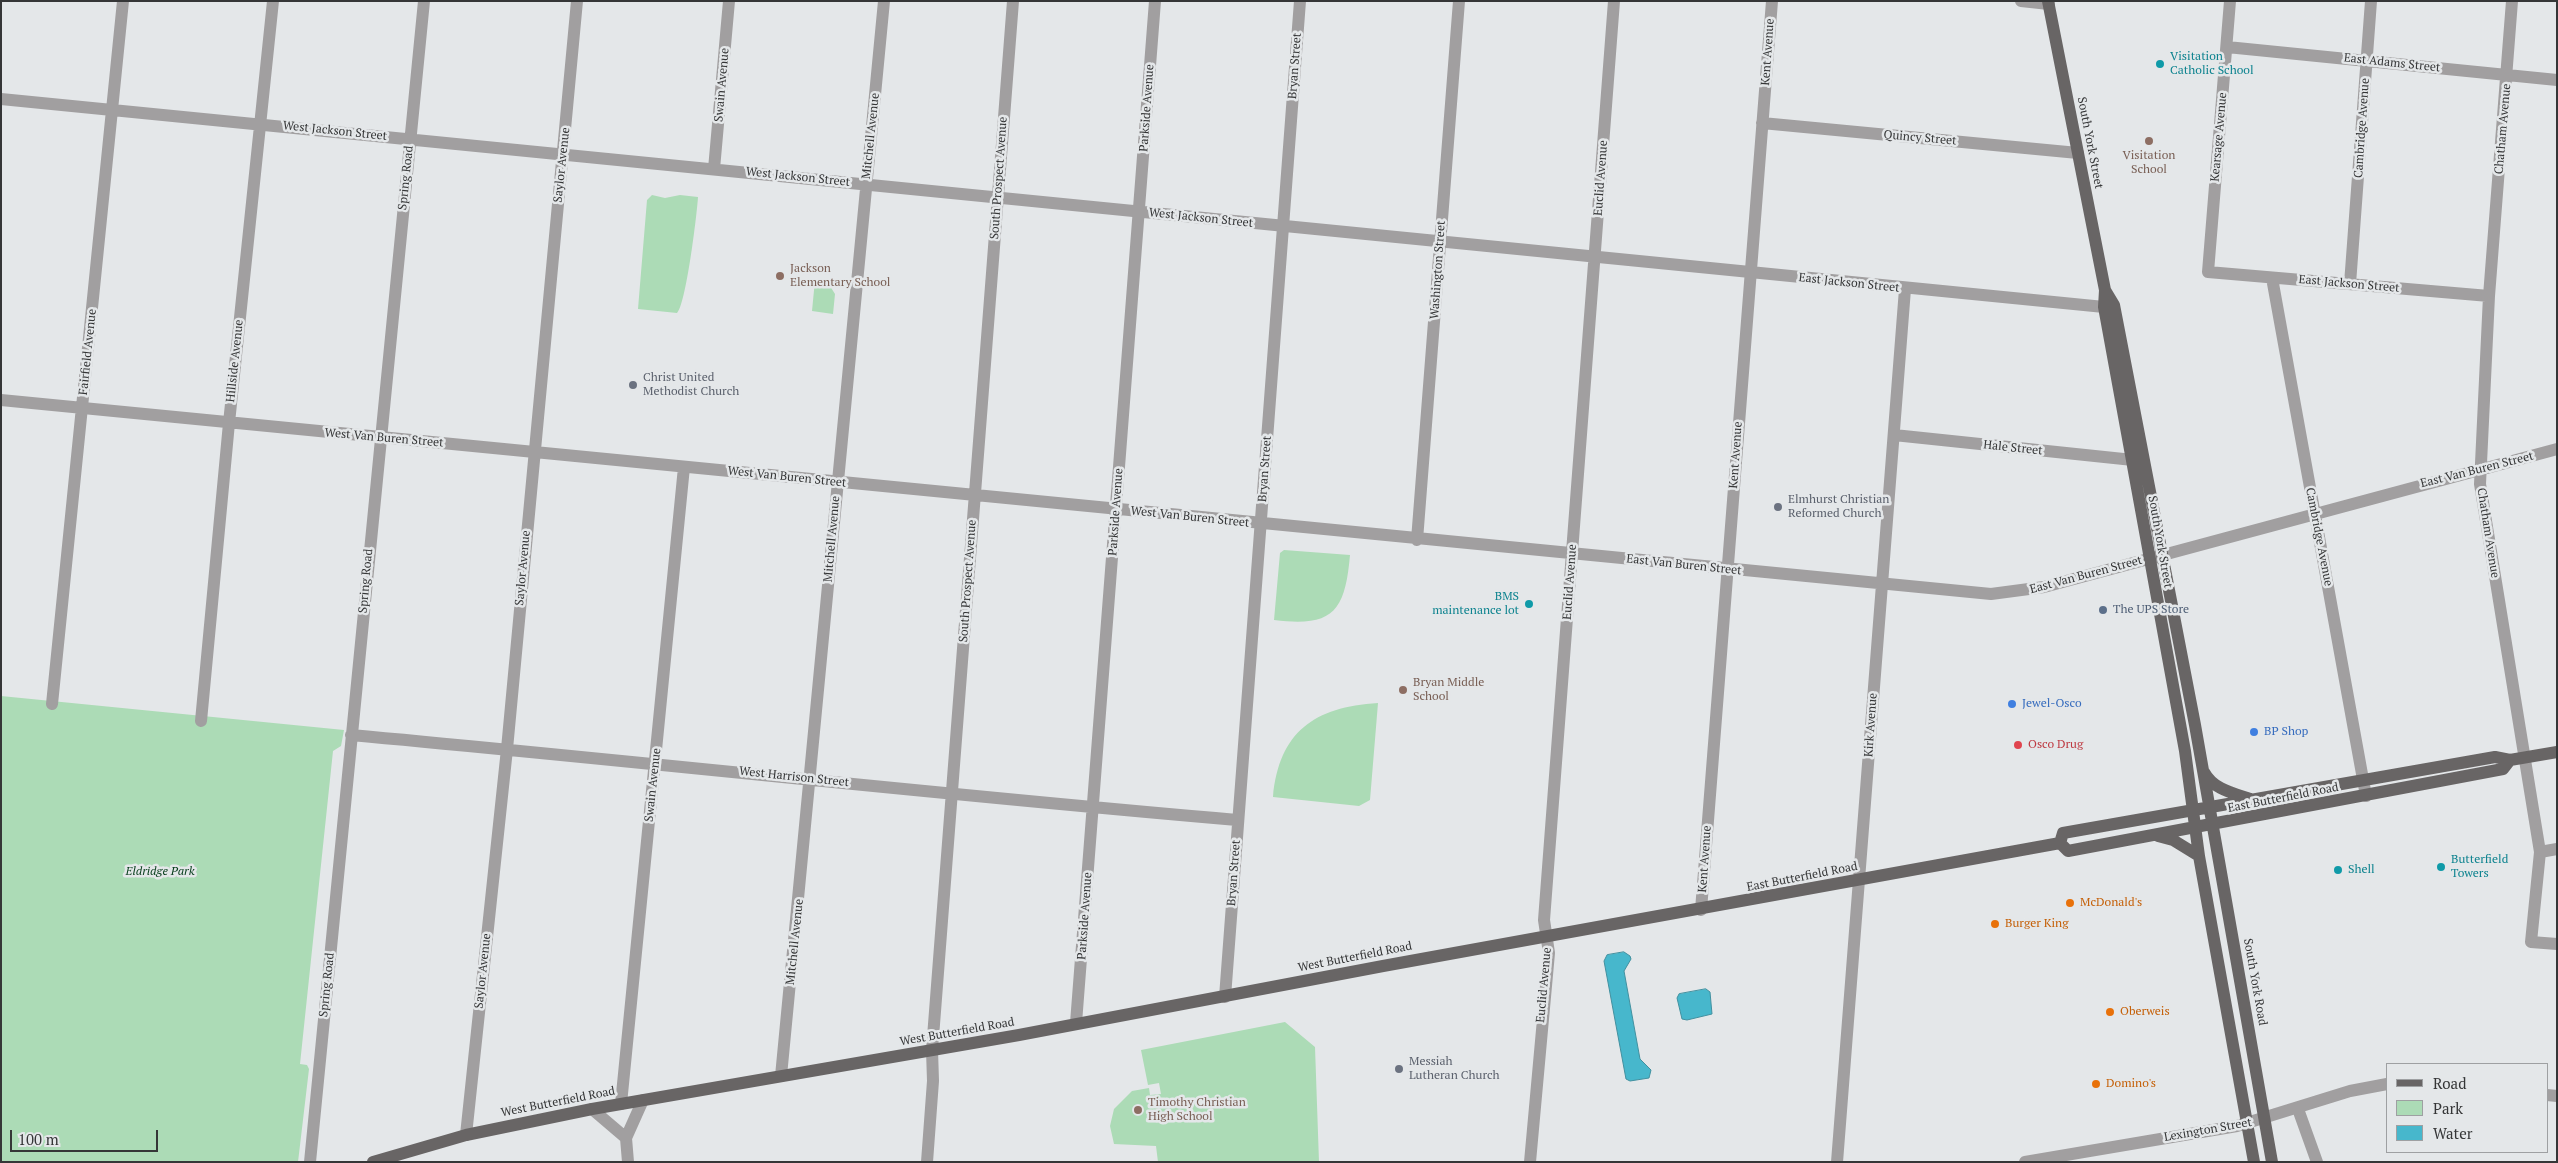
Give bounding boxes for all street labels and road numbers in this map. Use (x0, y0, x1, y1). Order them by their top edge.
street label: Kent Avenue (1758, 18, 1778, 86)
street label: Bryan Street (1286, 32, 1304, 100)
street label: Swain Avenue (712, 47, 732, 123)
street label: East Adams Street (2343, 51, 2441, 75)
street label: Parkside Avenue (1137, 64, 1157, 152)
street label: Cambridge Avenue (2351, 78, 2373, 178)
street label: Chatham Avenue (2492, 83, 2514, 175)
street label: Mitchell Avenue (859, 92, 883, 180)
street label: Kearsage Avenue (2208, 92, 2230, 182)
street label: South York Street (2074, 96, 2106, 190)
street label: South Prospect Avenue (988, 116, 1010, 240)
street label: West Jackson Street (282, 118, 388, 144)
street label: Saylor Avenue (551, 127, 573, 203)
street label: Quincy Street (1883, 128, 1957, 148)
street label: Euclid Avenue (1591, 140, 1611, 216)
street label: Spring Road (395, 145, 417, 211)
street label: West Jackson Street (745, 164, 851, 190)
street label: West Jackson Street (1148, 205, 1254, 231)
street label: Washington Street (1427, 220, 1449, 320)
street label: East Jackson Street (1798, 271, 1900, 295)
street label: East Jackson Street (2298, 272, 2400, 296)
street label: Fairfield Avenue (76, 308, 100, 396)
street label: Hillside Avenue (223, 319, 247, 403)
street label: Kent Avenue (1726, 421, 1746, 489)
street label: West Van Buren Street (324, 426, 444, 450)
street label: Bryan Street (1256, 435, 1274, 503)
street label: Hale Street (1983, 438, 2043, 458)
street label: East Van Buren Street (2419, 449, 2535, 491)
street label: West Van Buren Street (727, 464, 847, 490)
street label: Parkside Avenue (1106, 468, 1126, 556)
street label: Cambridge Avenue (2302, 486, 2336, 588)
street label: Chatham Avenue (2474, 487, 2502, 579)
street label: Mitchell Avenue (821, 495, 843, 583)
street label: South York Street (2145, 495, 2175, 589)
street label: West Van Buren Street (1130, 504, 1250, 530)
street label: South Prospect Avenue (957, 519, 979, 643)
street label: Saylor Avenue (513, 530, 533, 606)
street label: Euclid Avenue (1560, 544, 1580, 620)
street label: Spring Road (356, 548, 376, 614)
street label: East Van Buren Street (1626, 552, 1742, 578)
street label: East Van Buren Street (2028, 553, 2144, 597)
street label: Kirk Avenue (1862, 692, 1880, 758)
street label: Swain Avenue (642, 747, 664, 823)
street label: West Harrison Street (738, 764, 850, 790)
street label: East Butterfield Road (2226, 780, 2340, 816)
street label: Kent Avenue (1695, 825, 1715, 893)
street label: Bryan Street (1225, 839, 1243, 907)
street label: East Butterfield Road (1745, 859, 1859, 895)
street label: Parkside Avenue (1075, 872, 1095, 960)
street label: Mitchell Avenue (783, 898, 807, 986)
street label: Saylor Avenue (472, 933, 494, 1009)
street label: South York Road (2240, 937, 2270, 1027)
street label: West Butterfield Road (1297, 939, 1413, 975)
street label: Euclid Avenue (1534, 947, 1554, 1023)
street label: Spring Road (316, 952, 338, 1018)
street label: West Butterfield Road (899, 1015, 1015, 1049)
street label: West Butterfield Road (500, 1084, 616, 1120)
street label: Lexington Street (2163, 1115, 2253, 1145)

